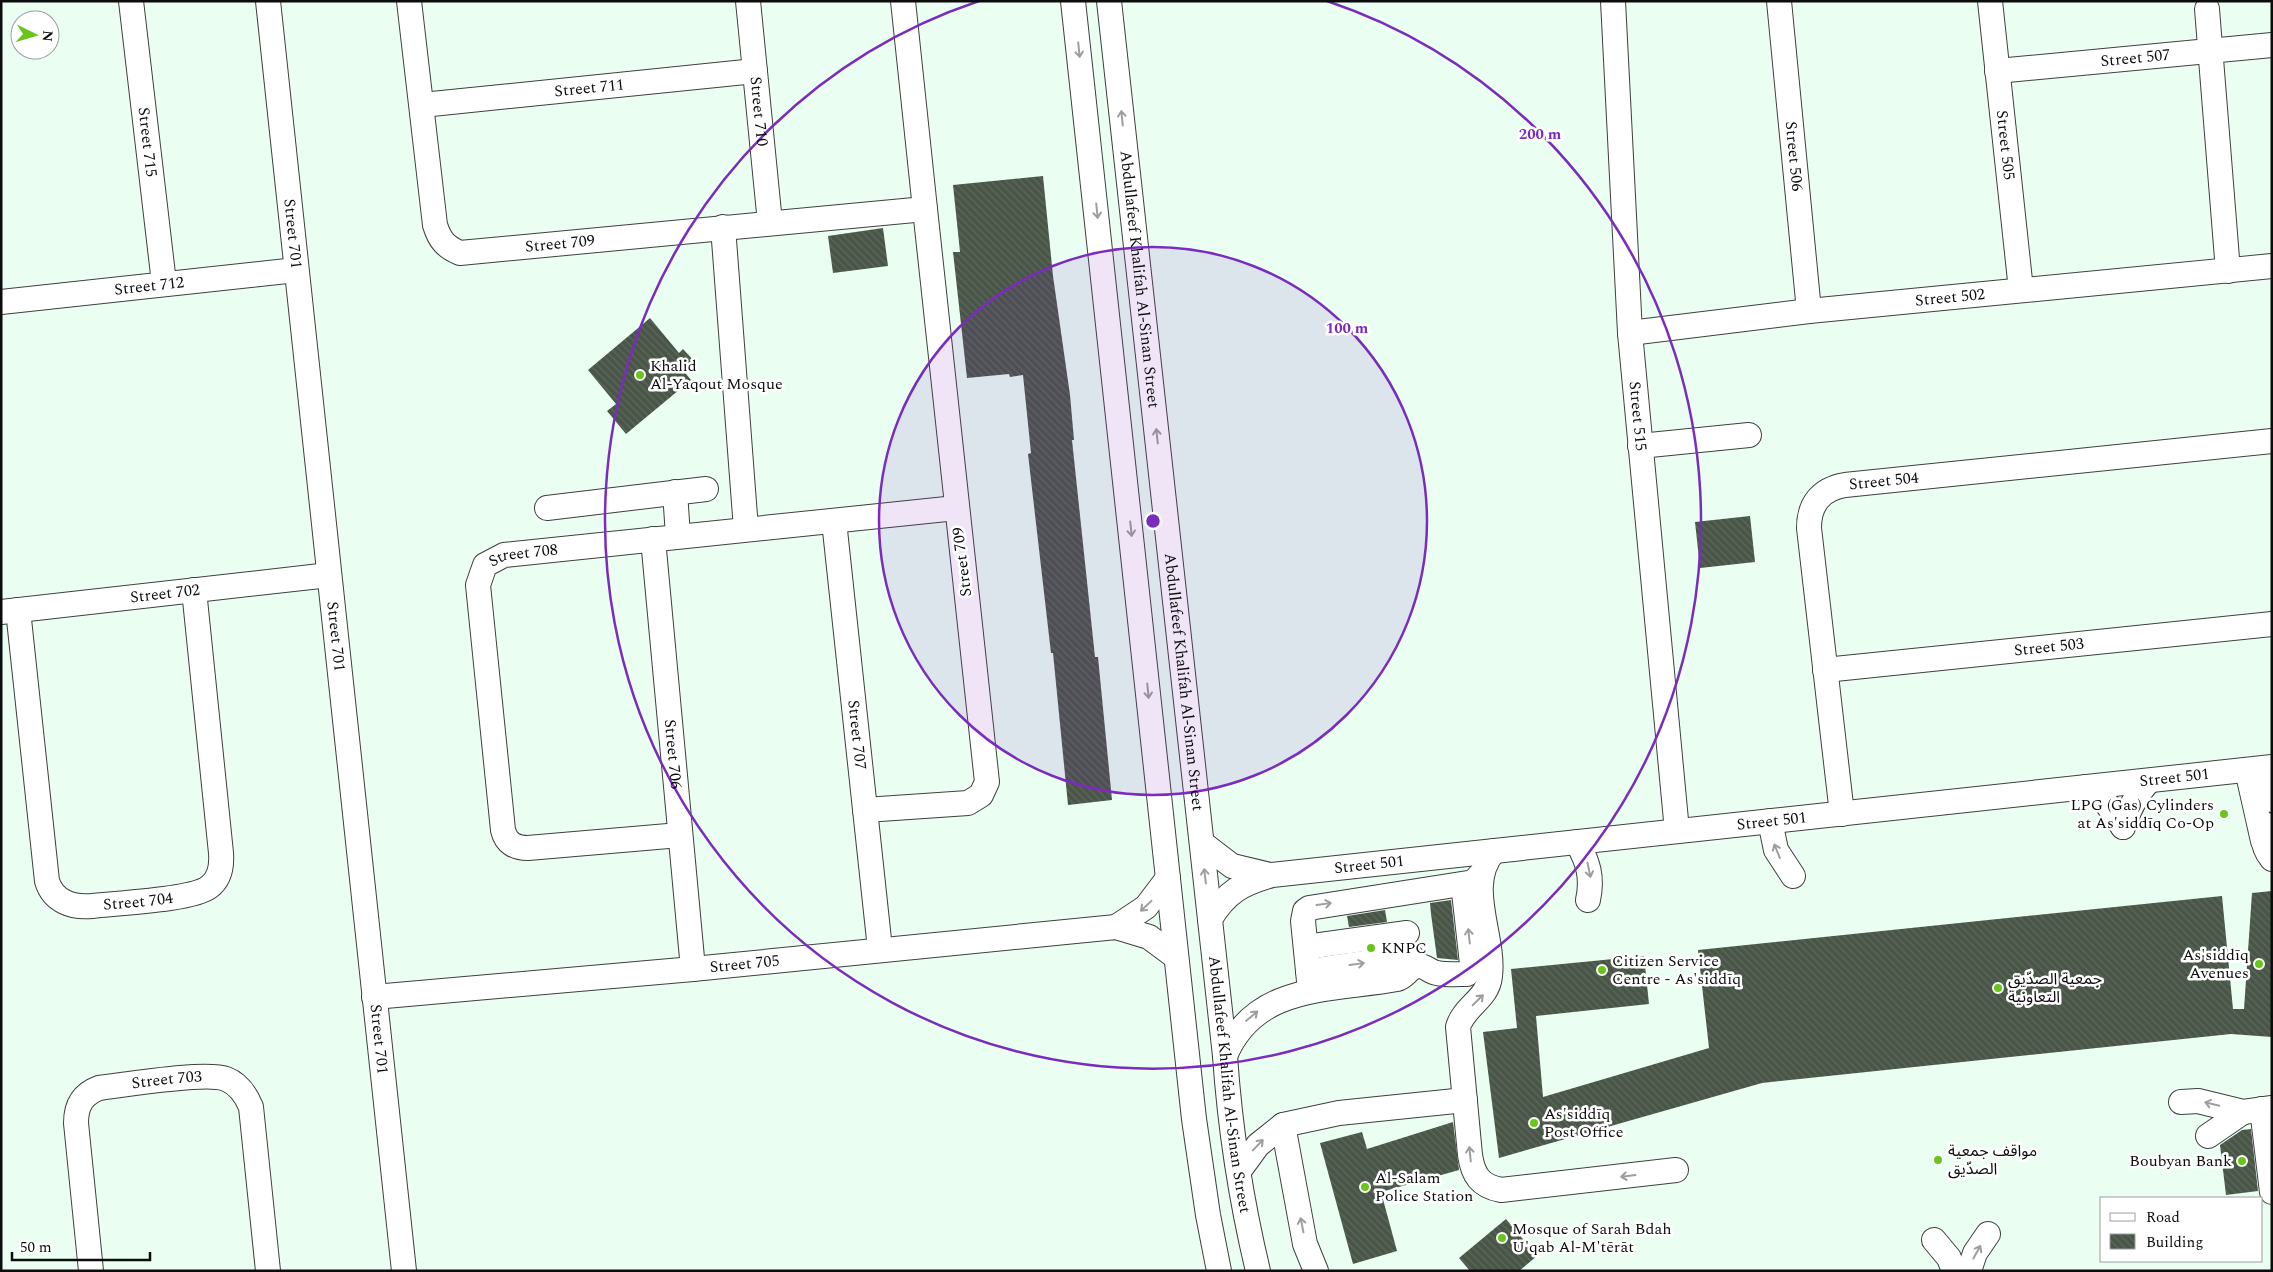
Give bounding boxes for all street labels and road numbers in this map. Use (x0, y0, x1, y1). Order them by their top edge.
street label: Street 507 (2099, 43, 2171, 73)
street label: Street 711 (553, 72, 625, 103)
street label: Street 710 (744, 75, 774, 148)
street label: Street 715 (132, 106, 163, 178)
street label: Street 505 (1990, 109, 2021, 181)
street label: Street 506 (1779, 120, 1809, 192)
street label: Abdullafeef Khalifah Al-Sinan Street (1114, 149, 1166, 410)
street label: Street 701 (277, 198, 309, 270)
street label: Street 709 (524, 228, 596, 259)
street label: Street 712 (113, 270, 185, 302)
street label: Street 502 (1914, 282, 1986, 313)
street label: Street 515 (1623, 380, 1653, 452)
street label: Street 504 (1848, 465, 1920, 497)
street label: Street 709 (946, 526, 978, 598)
street label: Street 708 (484, 537, 559, 573)
street label: Abdullafeef Khalifah Al-Sinan Street (1158, 552, 1210, 812)
street label: Street 702 (129, 578, 201, 609)
street label: Street 701 (320, 600, 352, 672)
street label: Street 503 (2013, 631, 2085, 662)
street label: Street 707 (841, 699, 873, 771)
street label: Street 706 (658, 718, 688, 790)
street label: Street 501 (2138, 762, 2210, 793)
street label: Street 501 (1736, 805, 1808, 837)
street label: Street 501 (1333, 849, 1405, 880)
street label: Street 704 (102, 886, 175, 917)
street label: Street 705 (708, 948, 781, 979)
street label: Abdullafeef Khalifah Al-Sinan Street (1202, 954, 1257, 1215)
street label: Street 701 (364, 1003, 395, 1075)
street label: Street 703 (130, 1065, 202, 1095)

